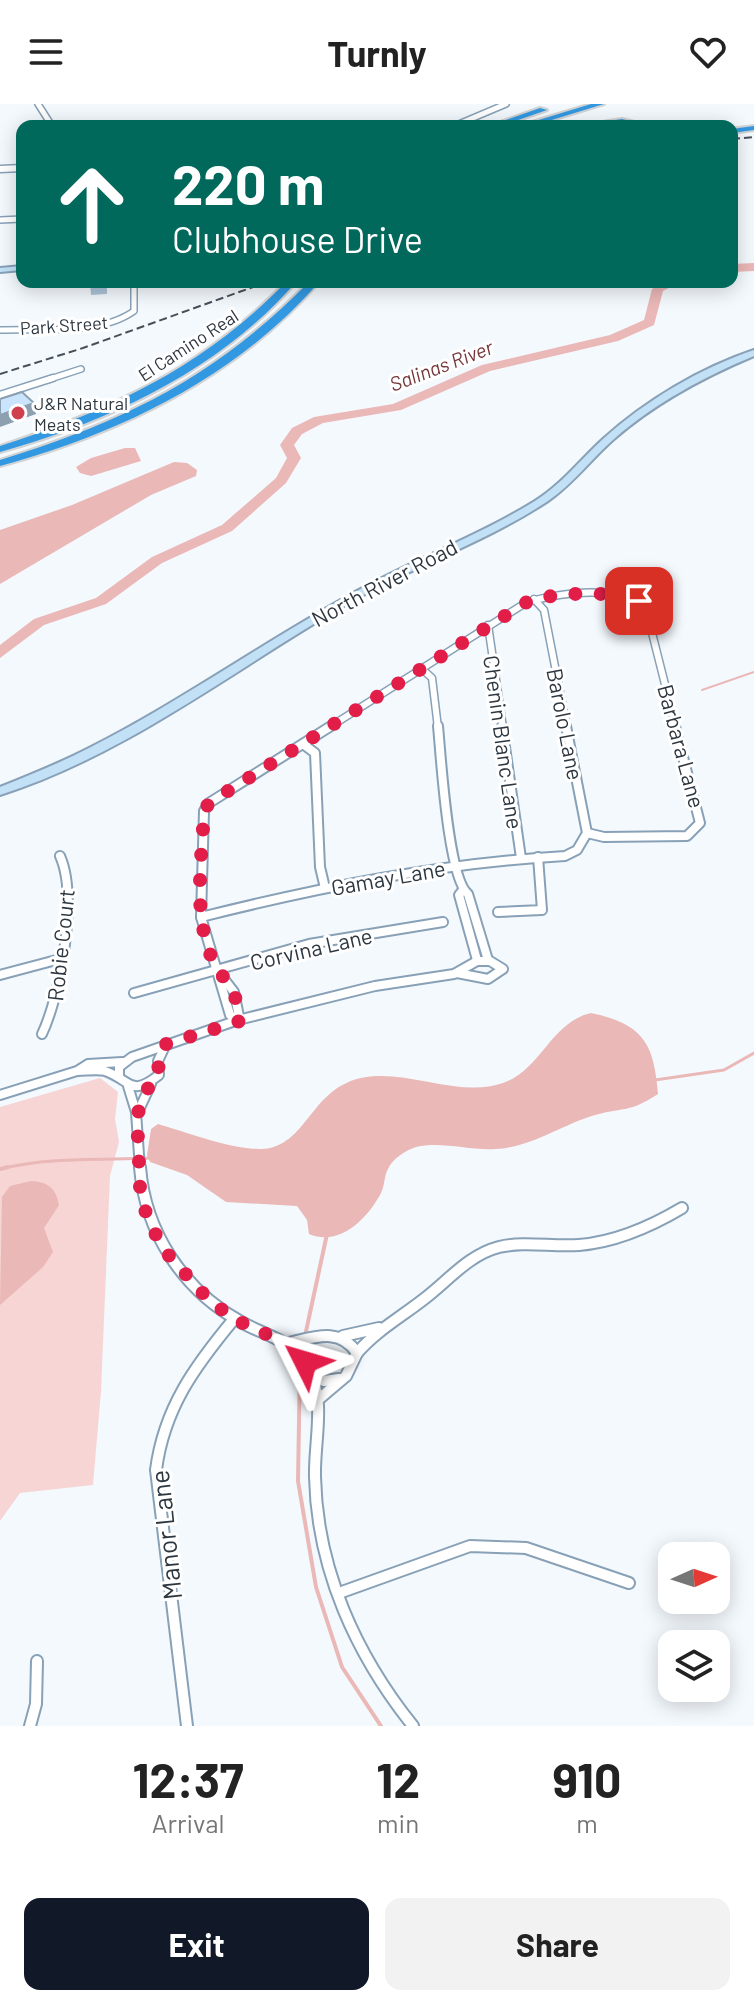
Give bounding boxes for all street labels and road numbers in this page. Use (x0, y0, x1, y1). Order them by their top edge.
street label: El Camino Real (134, 304, 242, 386)
street label: Park Street (19, 311, 109, 339)
street label: North River Road (307, 533, 461, 631)
street label: Chenin Blanc Lane (479, 653, 529, 831)
street label: Barolo Lane (542, 666, 590, 782)
street label: Barbara Lane (653, 681, 711, 811)
street label: Gamay Lane (329, 854, 447, 900)
street label: Robie Court (41, 888, 79, 1002)
street label: Corvina Lane (247, 921, 375, 975)
street label: Manor Lane (143, 1469, 187, 1601)

